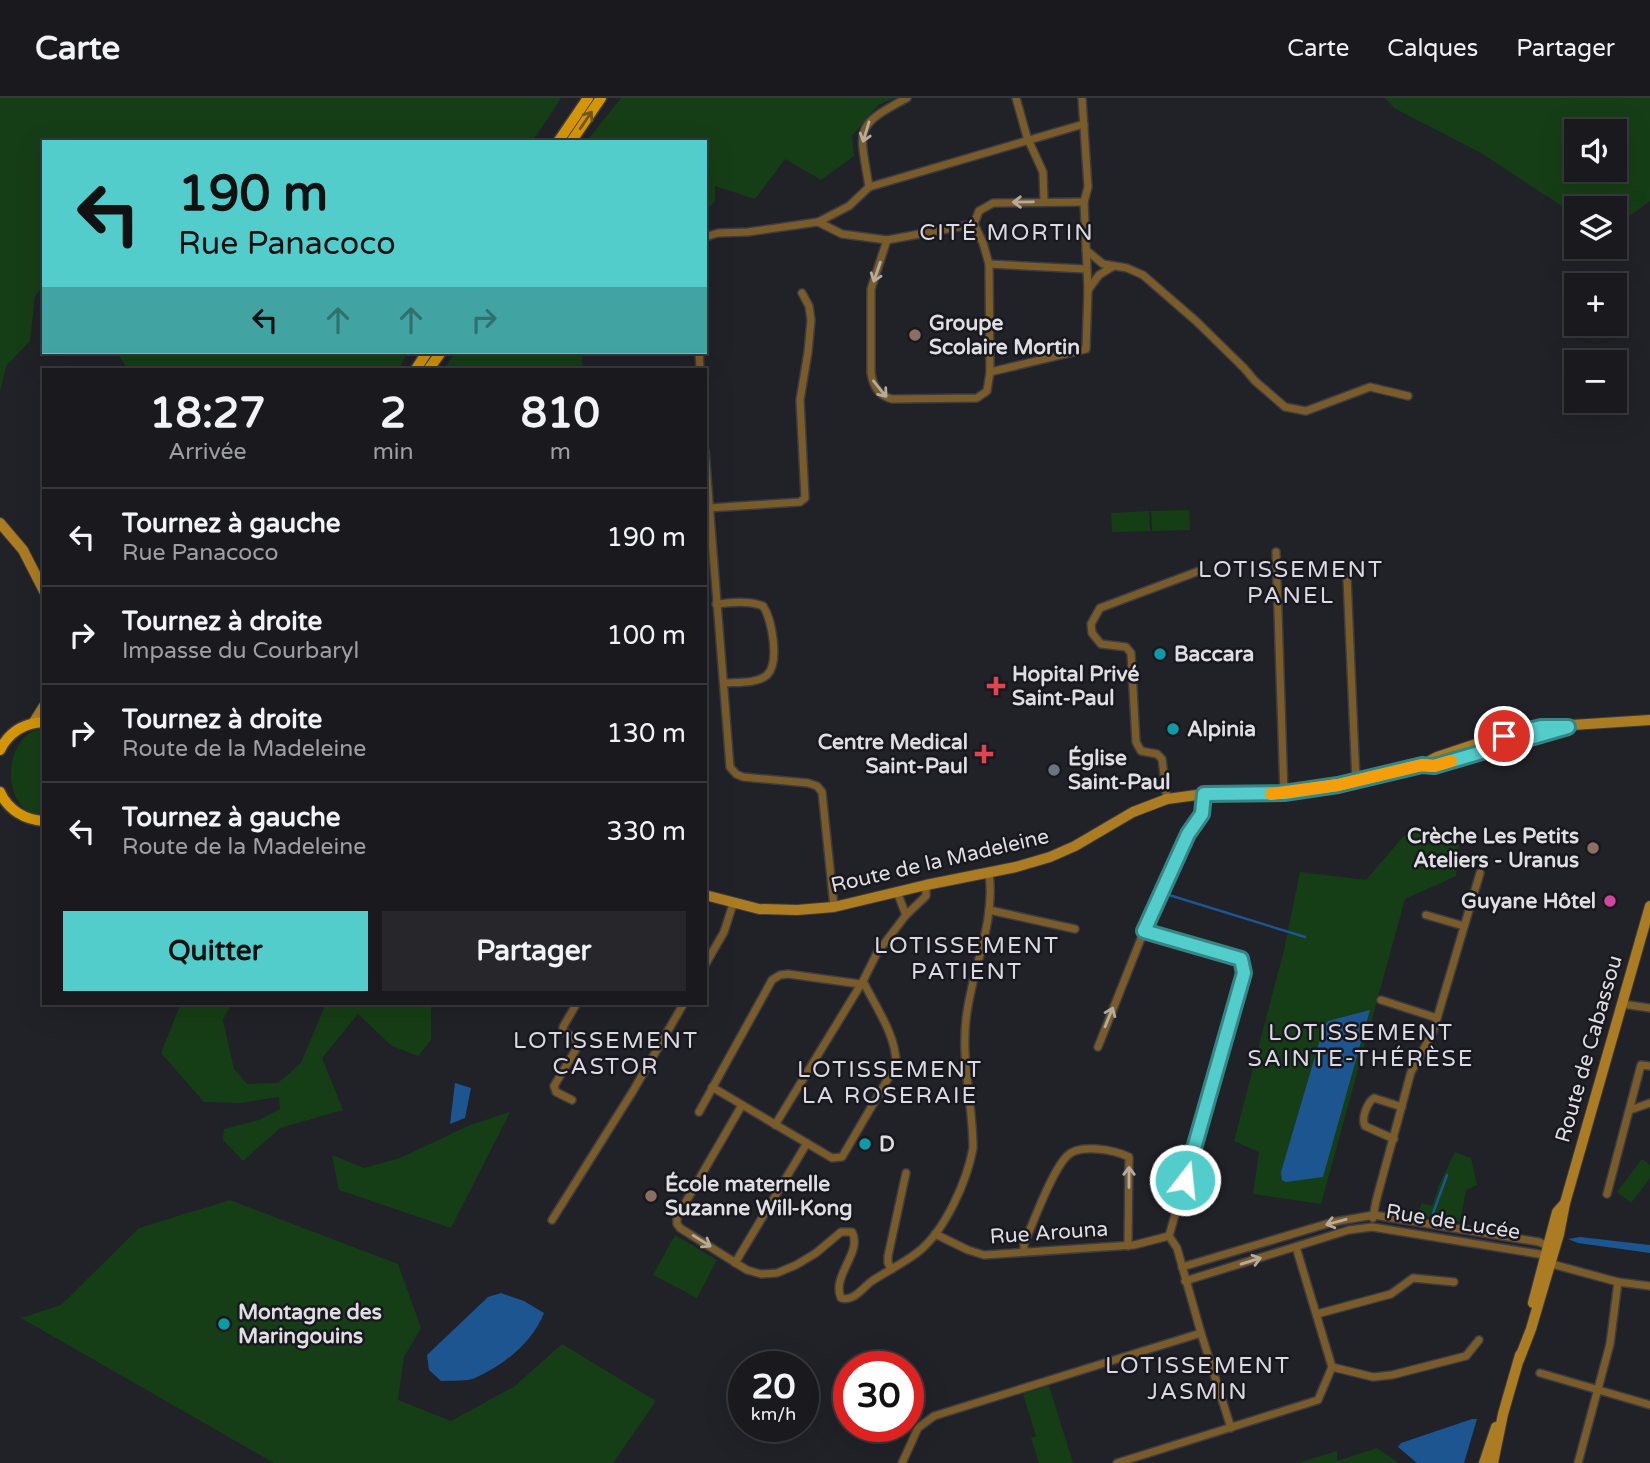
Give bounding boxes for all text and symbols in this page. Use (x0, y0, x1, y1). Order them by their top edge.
text: Carte (35, 29, 120, 68)
text: Carte (1287, 34, 1349, 63)
text: Calques (1387, 34, 1478, 63)
text: Partager (1516, 34, 1615, 63)
one-way arrow (579, 111, 593, 130)
map controls (1564, 119, 1627, 413)
button: sound (1564, 119, 1627, 182)
one-way arrow (859, 121, 872, 143)
text: 190 m (178, 165, 328, 224)
icon: left (63, 168, 154, 259)
one-way arrow (1012, 195, 1035, 208)
button: layers (1564, 196, 1627, 259)
district label: CITÉ MORTIN (919, 219, 1095, 247)
text: Rue Panacoco (178, 225, 396, 263)
one-way arrow (870, 260, 882, 282)
button: + (1564, 273, 1627, 336)
icon: left (246, 301, 284, 339)
icon: ahead (319, 301, 357, 339)
icon: ahead (392, 301, 430, 339)
icon: right (465, 301, 503, 339)
place label: Groupe Scolaire Mortin (929, 311, 1080, 360)
marker: Groupe Scolaire Mortin (907, 327, 923, 343)
button: − (1564, 350, 1627, 413)
one-way arrow (871, 380, 887, 398)
text: 18:27 (149, 388, 266, 439)
text: 2 (380, 388, 406, 439)
text: 810 (521, 388, 600, 439)
text: Arrivée (168, 438, 247, 466)
text: min (373, 438, 414, 466)
text: m (550, 438, 571, 466)
text: Tournez à gauche (122, 508, 341, 539)
icon: left (63, 518, 101, 556)
text: 190 m (606, 522, 686, 553)
text: Rue Panacoco (122, 539, 278, 567)
district label: LOTISSEMENT PANEL (1198, 556, 1384, 610)
text: Tournez à droite (122, 606, 322, 637)
icon: right (63, 616, 101, 654)
text: 100 m (606, 620, 686, 651)
text: Impasse du Courbaryl (122, 637, 359, 665)
place label: Baccara (1174, 642, 1254, 667)
marker: Baccara (1152, 646, 1168, 662)
place label: Hopital Privé Saint-Paul (1012, 662, 1140, 711)
marker: Hopital Privé Saint-Paul (986, 676, 1006, 696)
text: Tournez à droite (122, 704, 322, 735)
pin (1474, 706, 1534, 766)
icon: right (63, 714, 101, 752)
place label: Alpinia (1187, 717, 1256, 742)
icon: arrive (1485, 717, 1523, 755)
text: 130 m (606, 718, 686, 749)
marker: Alpinia (1165, 721, 1181, 737)
place label: Centre Medical Saint-Paul (818, 730, 968, 779)
text: Route de la Madeleine (122, 735, 366, 763)
marker: Centre Medical Saint-Paul (974, 744, 994, 764)
place label: Église Saint-Paul (1068, 745, 1170, 795)
marker: Église Saint-Paul (1046, 762, 1062, 778)
text: Tournez à gauche (122, 802, 341, 833)
icon: left (63, 812, 101, 850)
text: 330 m (606, 816, 686, 847)
street label: Route de la Madeleine (829, 824, 1052, 898)
place label: Crèche Les Petits Ateliers - Uranus (1407, 824, 1579, 873)
text: Route de la Madeleine (122, 833, 366, 861)
marker: Crèche Les Petits Ateliers - Uranus (1585, 840, 1601, 856)
place label: Guyane Hôtel (1461, 889, 1596, 914)
marker: Guyane Hôtel (1602, 893, 1618, 909)
button: Quitter (63, 911, 368, 991)
button: Partager (382, 911, 686, 991)
district label: LOTISSEMENT PATIENT (874, 932, 1060, 986)
street label: Route de Cabassou (1550, 953, 1628, 1145)
one-way arrow (1104, 1007, 1117, 1029)
district label: LOTISSEMENT SAINTE-THÉRÈSE (1248, 1019, 1474, 1073)
district label: LOTISSEMENT CASTOR (513, 1027, 699, 1081)
district label: LOTISSEMENT LA ROSERAIE (797, 1056, 983, 1110)
place label: D (879, 1132, 895, 1157)
marker: D (857, 1136, 873, 1152)
position arrow (1148, 1143, 1222, 1217)
one-way arrow (1122, 1166, 1136, 1189)
place label: École maternelle Suzanne Will-Kong (665, 1171, 853, 1221)
marker: École maternelle Suzanne Will-Kong (643, 1188, 659, 1204)
street label: Rue de Lucée (1384, 1199, 1522, 1245)
street label: Rue Arouna (989, 1216, 1109, 1250)
one-way arrow (1325, 1216, 1348, 1229)
one-way arrow (691, 1235, 711, 1249)
one-way arrow (1239, 1254, 1261, 1267)
place label: Montagne des Maringouins (238, 1300, 382, 1349)
marker: Montagne des Maringouins (216, 1316, 232, 1332)
speed limit sign: 30 (833, 1351, 924, 1442)
district label: LOTISSEMENT JASMIN (1105, 1352, 1291, 1406)
text: 20 (752, 1366, 795, 1408)
text: km/h (751, 1403, 796, 1425)

